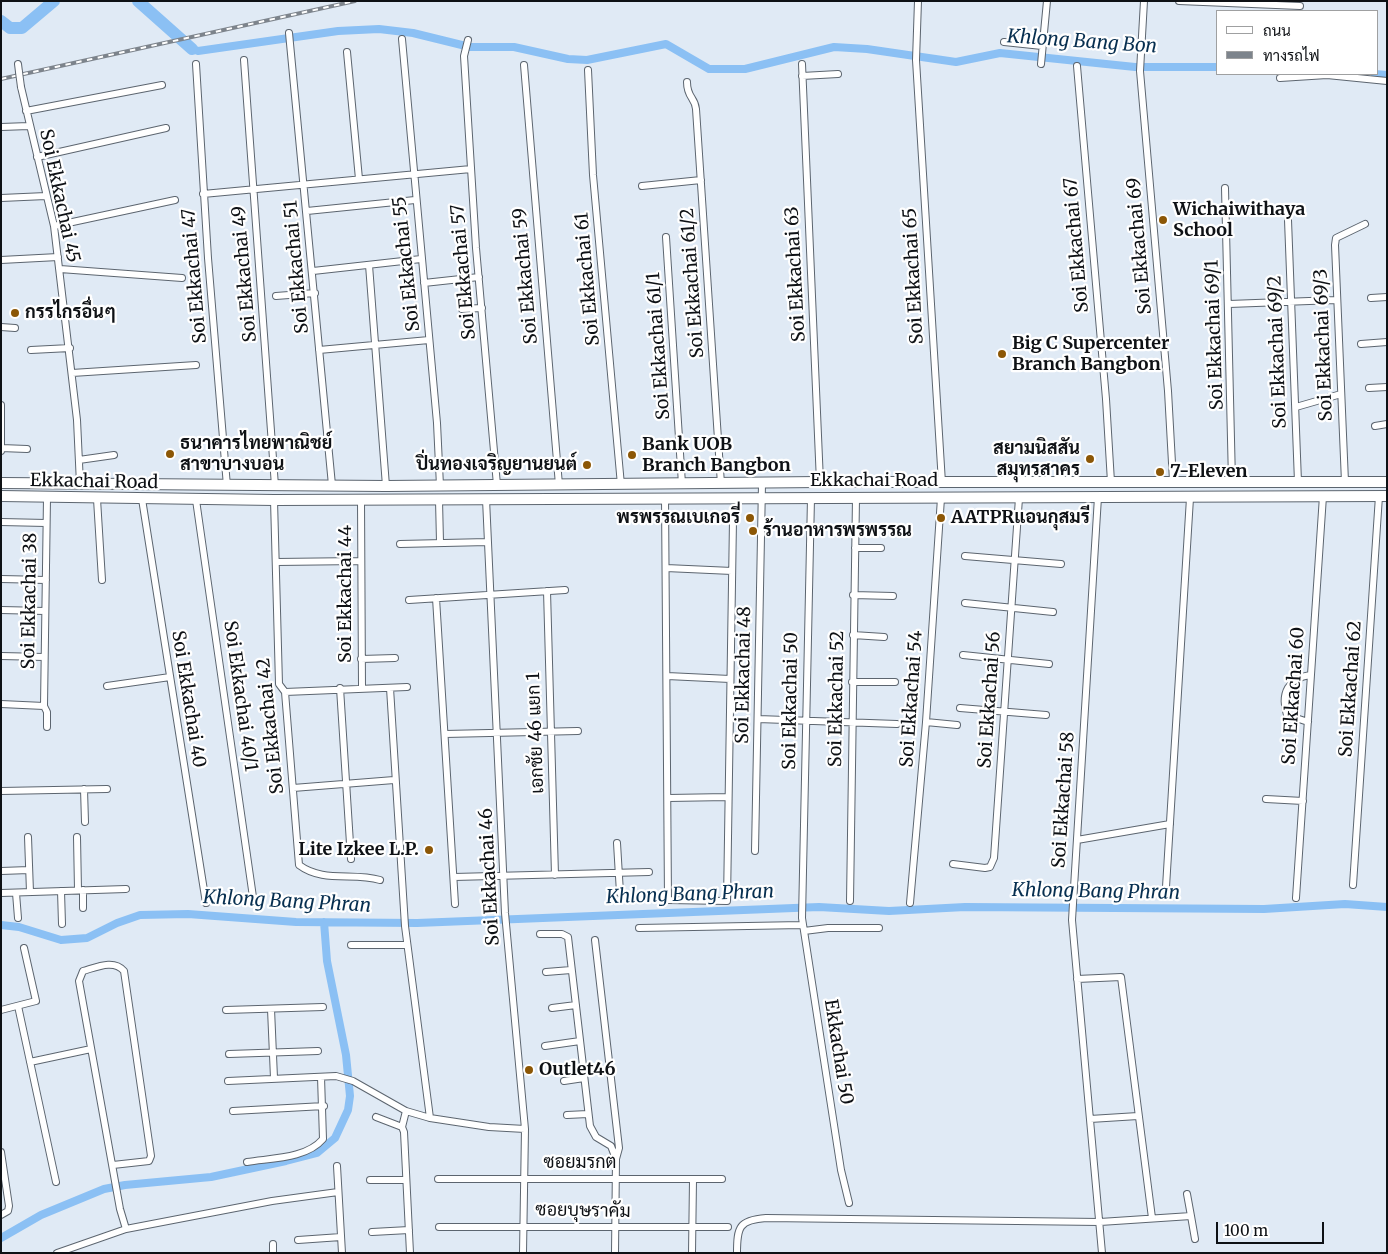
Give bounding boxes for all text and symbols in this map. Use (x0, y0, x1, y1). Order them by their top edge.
legend (1216, 10, 1378, 75)
text: ถนน (1263, 21, 1291, 40)
water label: Khlong Bang Bon (1006, 25, 1158, 59)
text: ทางรถไฟ (1263, 46, 1320, 65)
street label: Soi Ekkachai 45 (34, 127, 84, 265)
street label: Soi Ekkachai 67 (1060, 176, 1094, 314)
street label: Soi Ekkachai 69 (1123, 177, 1157, 315)
street label: Soi Ekkachai 55 (389, 195, 425, 333)
street label: Soi Ekkachai 51 (280, 199, 314, 335)
place label: Wichaiwithaya School (1173, 199, 1305, 242)
street label: Soi Ekkachai 57 (447, 203, 481, 341)
street label: Soi Ekkachai 49 (228, 205, 262, 343)
street label: Soi Ekkachai 63 (782, 206, 810, 342)
street label: Soi Ekkachai 59 (509, 207, 543, 345)
street label: Soi Ekkachai 61/2 (677, 207, 709, 359)
street label: Soi Ekkachai 65 (900, 207, 928, 345)
street label: Soi Ekkachai 47 (178, 208, 212, 344)
street label: Soi Ekkachai 61 (571, 211, 605, 347)
marker: Wichaiwithaya School (1157, 214, 1169, 226)
street label: Soi Ekkachai 69/1 (1202, 259, 1228, 411)
street label: Soi Ekkachai 69/3 (1311, 268, 1337, 422)
street label: Soi Ekkachai 61/1 (643, 271, 675, 421)
street label: Soi Ekkachai 69/2 (1265, 275, 1291, 429)
place label: กรรไกรอื่นๆ (25, 302, 116, 324)
marker: กรรไกรอื่นๆ (9, 307, 21, 319)
place label: Big C Supercenter Branch Bangbon (1012, 333, 1169, 376)
marker: Big C Supercenter Branch Bangbon (996, 348, 1008, 360)
place label: ธนาคารไทยพาณิชย์ สาขาบางบอน (180, 433, 332, 476)
place label: Bank UOB Branch Bangbon (642, 434, 791, 476)
place label: สยามนิสสัน สมุทรสาคร (993, 438, 1080, 480)
marker: ธนาคารไทยพาณิชย์ สาขาบางบอน (164, 448, 176, 460)
marker: Bank UOB Branch Bangbon (626, 449, 638, 461)
marker: สยามนิสสัน สมุทรสาคร (1084, 453, 1096, 465)
place label: ปิ่นทองเจริญยานยนต์ (416, 454, 577, 476)
marker: ปิ่นทองเจริญยานยนต์ (581, 459, 593, 471)
place label: 7-Eleven (1170, 461, 1248, 483)
marker: 7-Eleven (1154, 466, 1166, 478)
street label: Ekkachai Road (30, 470, 158, 494)
street label: Ekkachai Road (810, 470, 938, 492)
place label: พรพรรณเบเกอรี่ (617, 507, 740, 529)
place label: AATPRแอนกุสมรี (951, 507, 1090, 529)
marker: พรพรรณเบเกอรี่ (744, 512, 756, 524)
marker: AATPRแอนกุสมรี (935, 512, 947, 524)
place label: ร้านอาหารพรพรรณ (763, 520, 912, 542)
street label: Soi Ekkachai 44 (335, 525, 357, 663)
marker: ร้านอาหารพรพรรณ (747, 525, 759, 537)
street label: Soi Ekkachai 38 (18, 532, 42, 670)
street label: Soi Ekkachai 48 (732, 606, 756, 744)
street label: Soi Ekkachai 40/1 (219, 619, 261, 773)
street label: Soi Ekkachai 62 (1335, 620, 1367, 758)
street label: Soi Ekkachai 60 (1278, 626, 1310, 766)
street label: Soi Ekkachai 40 (167, 629, 209, 769)
street label: Soi Ekkachai 54 (896, 630, 928, 768)
street label: Soi Ekkachai 52 (825, 631, 849, 767)
street label: Soi Ekkachai 56 (974, 631, 1006, 769)
street label: Soi Ekkachai 50 (779, 632, 803, 770)
street label: Soi Ekkachai 42 (253, 657, 289, 795)
street label: เอกชัย 46 แยก 1 (523, 672, 549, 794)
street label: Soi Ekkachai 58 (1048, 731, 1080, 869)
street label: Soi Ekkachai 46 (476, 808, 504, 946)
place label: Lite Izkee L.P. (298, 839, 419, 861)
marker: Lite Izkee L.P. (423, 844, 435, 856)
water label: Khlong Bang Phran (1012, 879, 1180, 905)
water label: Khlong Bang Phran (606, 881, 774, 909)
water label: Khlong Bang Phran (202, 886, 372, 918)
street label: Ekkachai 50 (819, 998, 857, 1106)
place label: Outlet46 (539, 1059, 616, 1081)
marker: Outlet46 (523, 1064, 535, 1076)
street label: ซอยมรกต (543, 1152, 617, 1174)
street label: ซอยบุษราคัม (535, 1199, 631, 1223)
scale bar (1218, 1212, 1326, 1244)
text: 100 m (1224, 1221, 1268, 1240)

